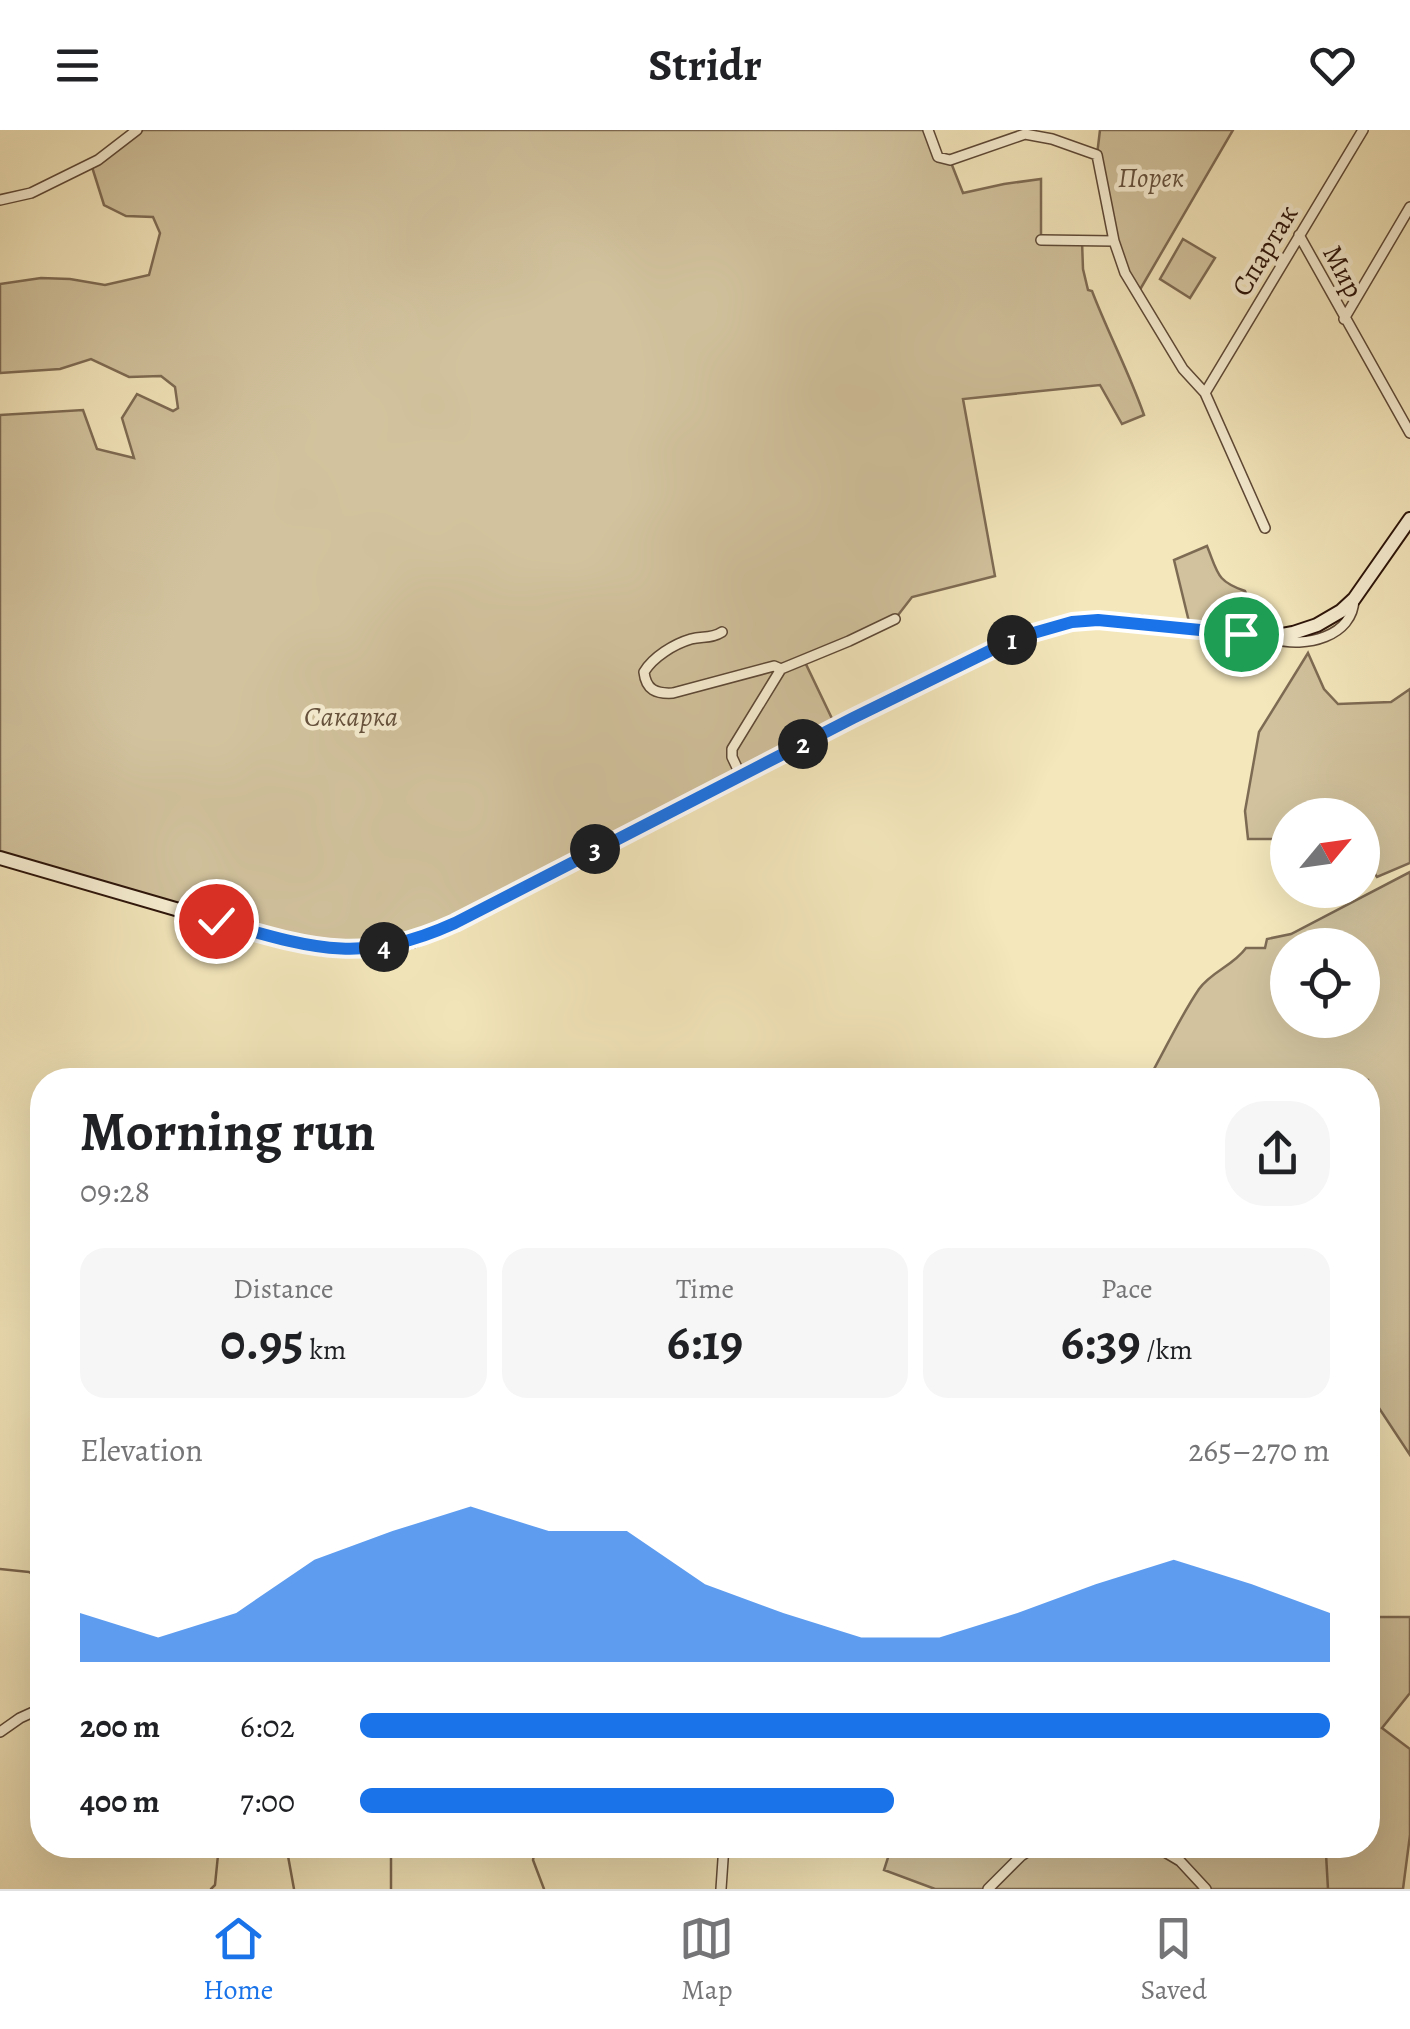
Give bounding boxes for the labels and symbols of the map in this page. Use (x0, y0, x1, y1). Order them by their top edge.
park label: Порек (1118, 159, 1184, 197)
street label: Спартак (1223, 198, 1307, 303)
street label: Мир (1314, 238, 1373, 304)
pin (1199, 592, 1284, 677)
pin: 1 (987, 615, 1037, 665)
park label: Сакарка (304, 698, 398, 736)
pin: 2 (778, 719, 828, 769)
north arrow (1270, 798, 1380, 908)
pin: 3 (570, 824, 620, 874)
pin (174, 879, 259, 964)
pin: 4 (359, 922, 409, 972)

